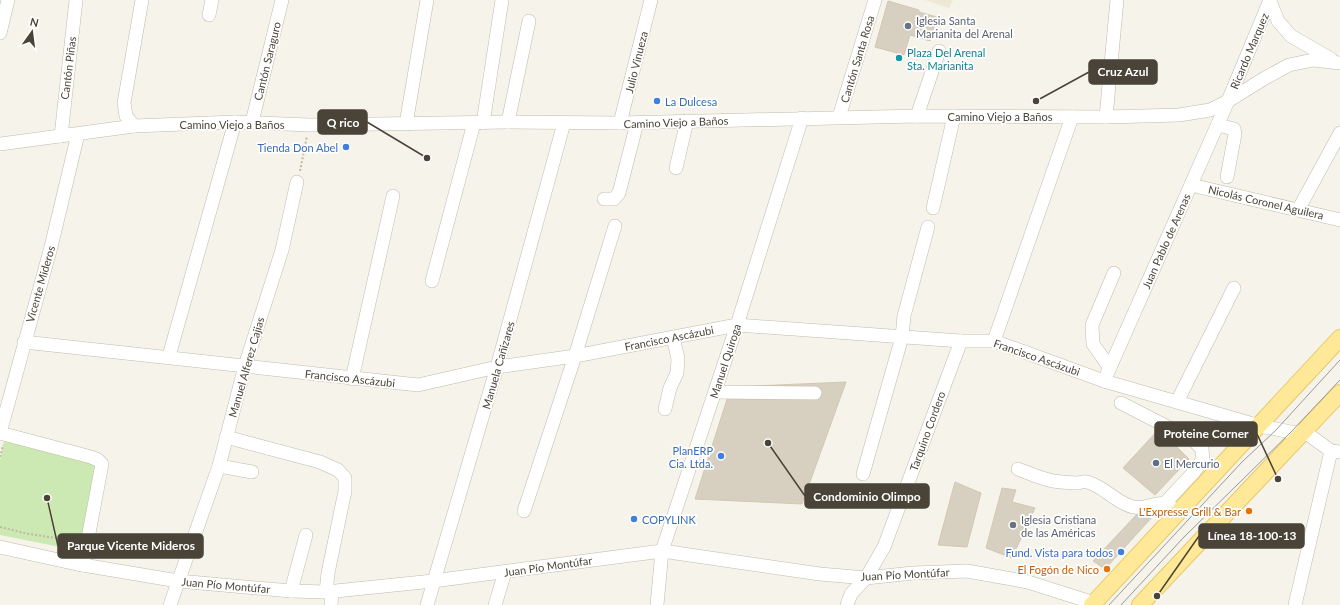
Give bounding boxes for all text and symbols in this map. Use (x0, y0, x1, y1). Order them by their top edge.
street label: Ricardo Marquez (1227, 11, 1271, 91)
north arrow (12, 12, 52, 52)
text: N (29, 14, 40, 29)
street label: Cantón Santa Rosa (838, 14, 876, 104)
place label: Iglesia Santa Marianita del Arenal (916, 14, 1013, 40)
street label: Cantón Saraguro (251, 20, 283, 102)
marker: Iglesia Santa Marianita del Arenal (903, 21, 913, 31)
street label: Julio Vinueza (622, 30, 650, 94)
street label: Cantón Piñas (58, 35, 78, 100)
place label: Plaza Del Arenal Sta. Marianita (907, 46, 985, 72)
marker: Plaza Del Arenal Sta. Marianita (894, 53, 904, 63)
callout: Cruz Azul (1089, 60, 1157, 84)
text: Cruz Azul (1098, 64, 1148, 79)
place label: La Dulcesa (665, 95, 717, 108)
marker: La Dulcesa (652, 96, 662, 106)
callout: Q rico (318, 110, 367, 134)
street label: Camino Viejo a Baños (948, 110, 1053, 123)
street label: Camino Viejo a Baños (623, 114, 729, 130)
text: Q rico (327, 115, 359, 130)
street label: Camino Viejo a Baños (180, 118, 285, 131)
place label: Tienda Don Abel (257, 141, 338, 154)
marker: Tienda Don Abel (341, 142, 351, 152)
street label: Nicolás Coronel Aguilera (1207, 182, 1325, 222)
street label: Juan Pablo de Arenas (1139, 191, 1193, 290)
street label: Vicente Mideros (23, 244, 57, 324)
street label: Manuel Alferez Cajias (225, 315, 267, 419)
street label: Manuela Cañizares (479, 319, 517, 410)
street label: Manuel Quiroga (707, 322, 743, 400)
street label: Francisco Ascázubi (623, 323, 715, 353)
street label: Francisco Ascázubi (992, 336, 1082, 378)
street label: Francisco Ascázubi (304, 367, 396, 389)
street label: Tarquino Cordero (907, 389, 947, 473)
callout: Proteine Corner (1155, 422, 1257, 446)
text: Proteine Corner (1163, 426, 1249, 441)
place label: PlanERP Cia. Ltda. (669, 444, 713, 470)
marker: PlanERP Cia. Ltda. (716, 451, 726, 461)
place label: El Mercurio (1164, 457, 1220, 470)
marker: El Mercurio (1151, 458, 1161, 468)
callout: Condominio Olimpo (805, 484, 929, 508)
text: Condominio Olimpo (813, 489, 921, 504)
place label: L'Expresse Grill & Bar (1139, 505, 1241, 518)
marker: L'Expresse Grill & Bar (1244, 506, 1254, 516)
place label: COPYLINK (642, 513, 696, 526)
place label: Iglesia Cristiana de las Américas (1021, 513, 1096, 539)
marker: COPYLINK (629, 514, 639, 524)
marker: Iglesia Cristiana de las Américas (1008, 520, 1018, 530)
callout: Línea 18-100-13 (1199, 524, 1304, 548)
text: Línea 18-100-13 (1207, 528, 1297, 543)
callout: Parque Vicente Mideros (58, 534, 203, 558)
text: Parque Vicente Mideros (67, 538, 195, 553)
place label: Fund. Vista para todos (1006, 546, 1113, 559)
marker: Fund. Vista para todos (1116, 547, 1126, 557)
street label: Juan Pío Montúfar (503, 553, 593, 579)
place label: El Fogón de Nico (1017, 563, 1099, 576)
marker: El Fogón de Nico (1102, 564, 1112, 574)
street label: Juan Pío Montúfar (860, 565, 950, 583)
street label: Juan Pío Montúfar (181, 575, 271, 595)

